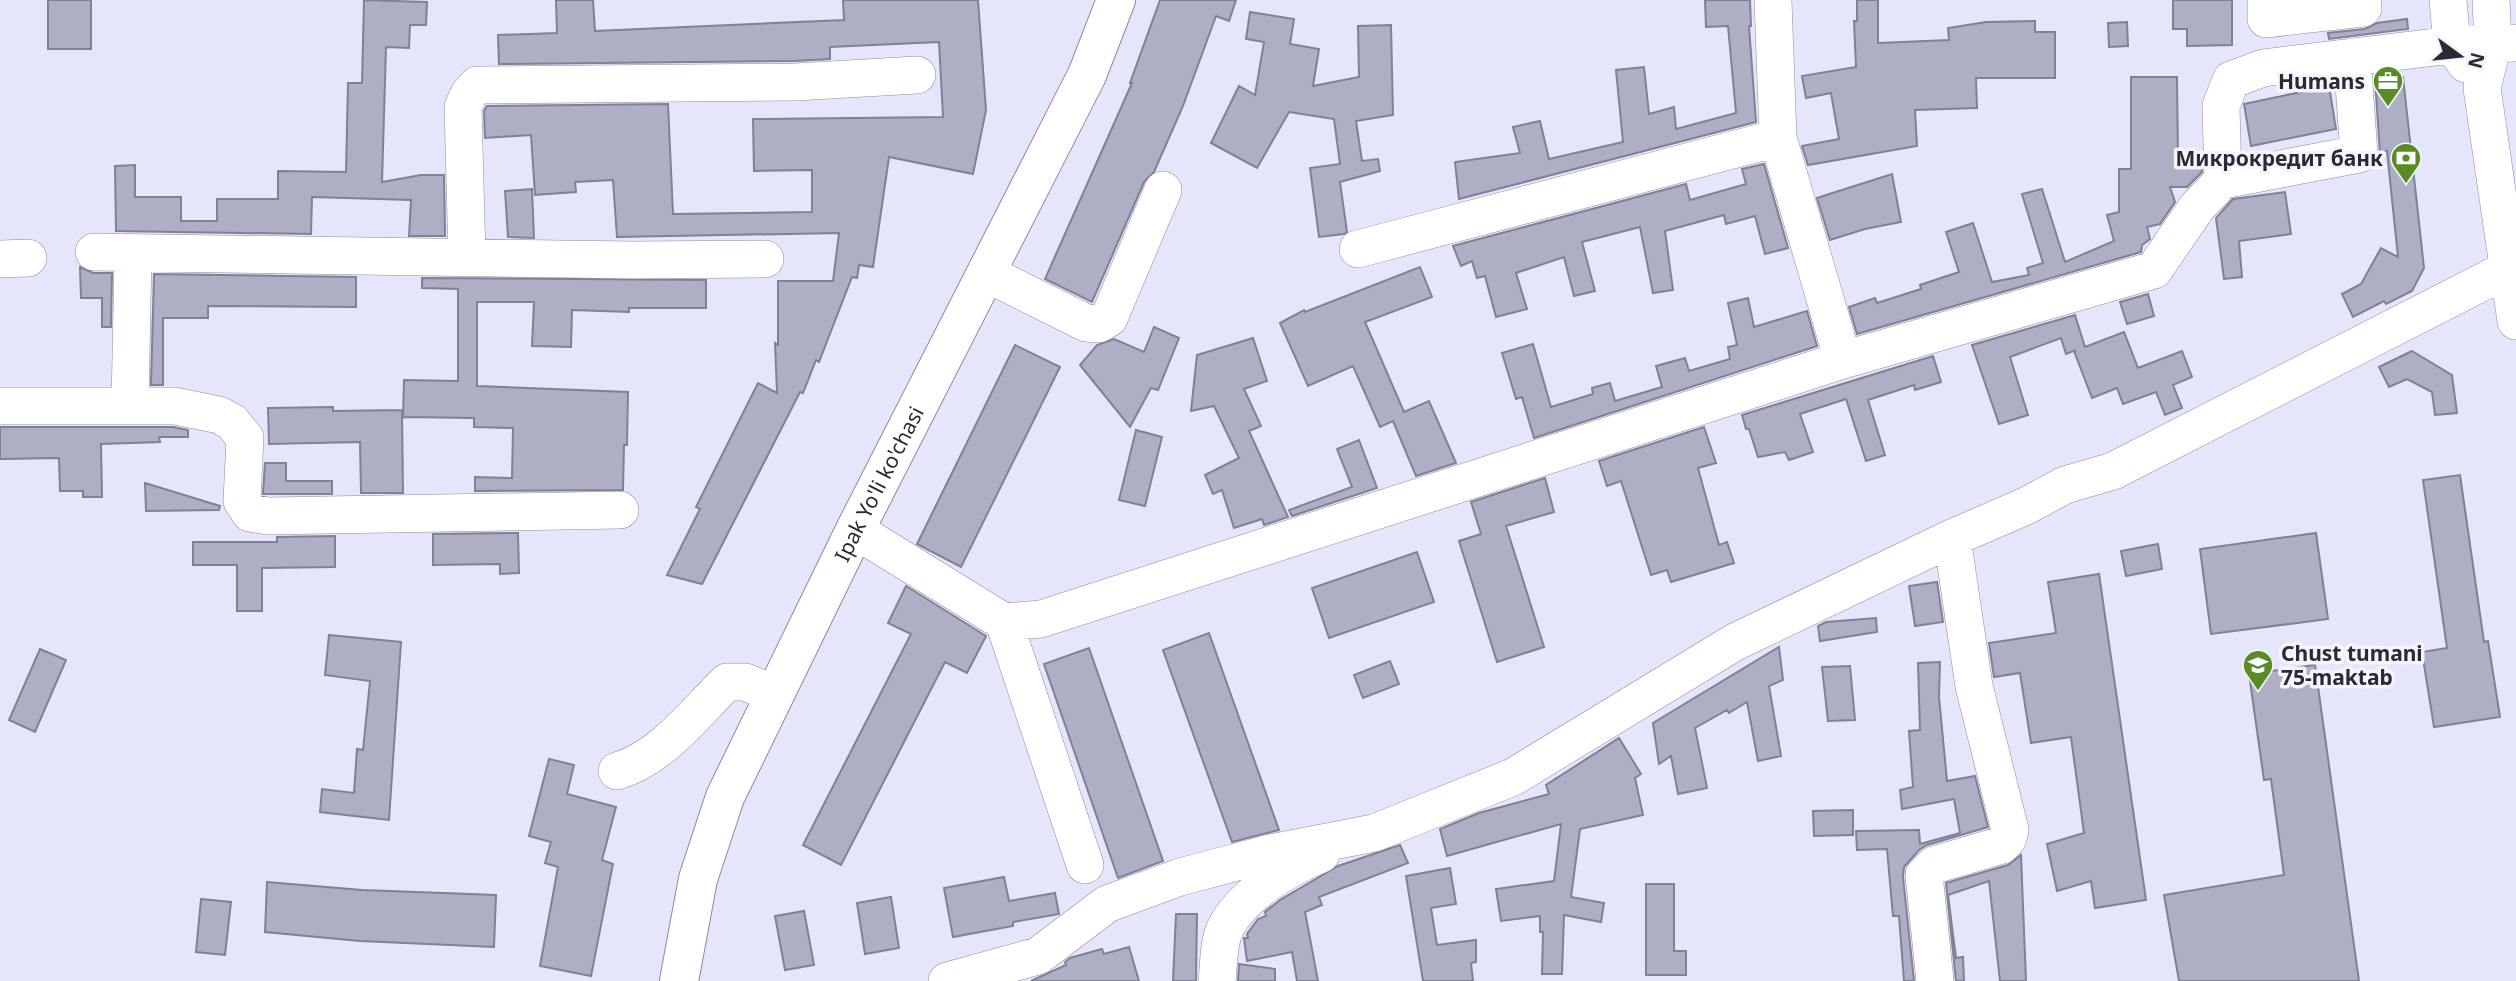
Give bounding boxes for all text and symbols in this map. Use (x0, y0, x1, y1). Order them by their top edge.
north arrow (2425, 21, 2495, 91)
text: N (2462, 50, 2491, 71)
office icon: Humans (2371, 64, 2405, 108)
place label: Humans (2278, 67, 2365, 95)
bank icon: Микрокредит банк (2389, 141, 2423, 185)
place label: Микрокредит банк (2175, 144, 2383, 172)
street label: Ipak Yo'li ko'chasi (828, 401, 930, 566)
place label: Chust tumani 75-maktab (2281, 639, 2423, 691)
school or university icon: Chust tumani 75-maktab (2241, 648, 2275, 692)

